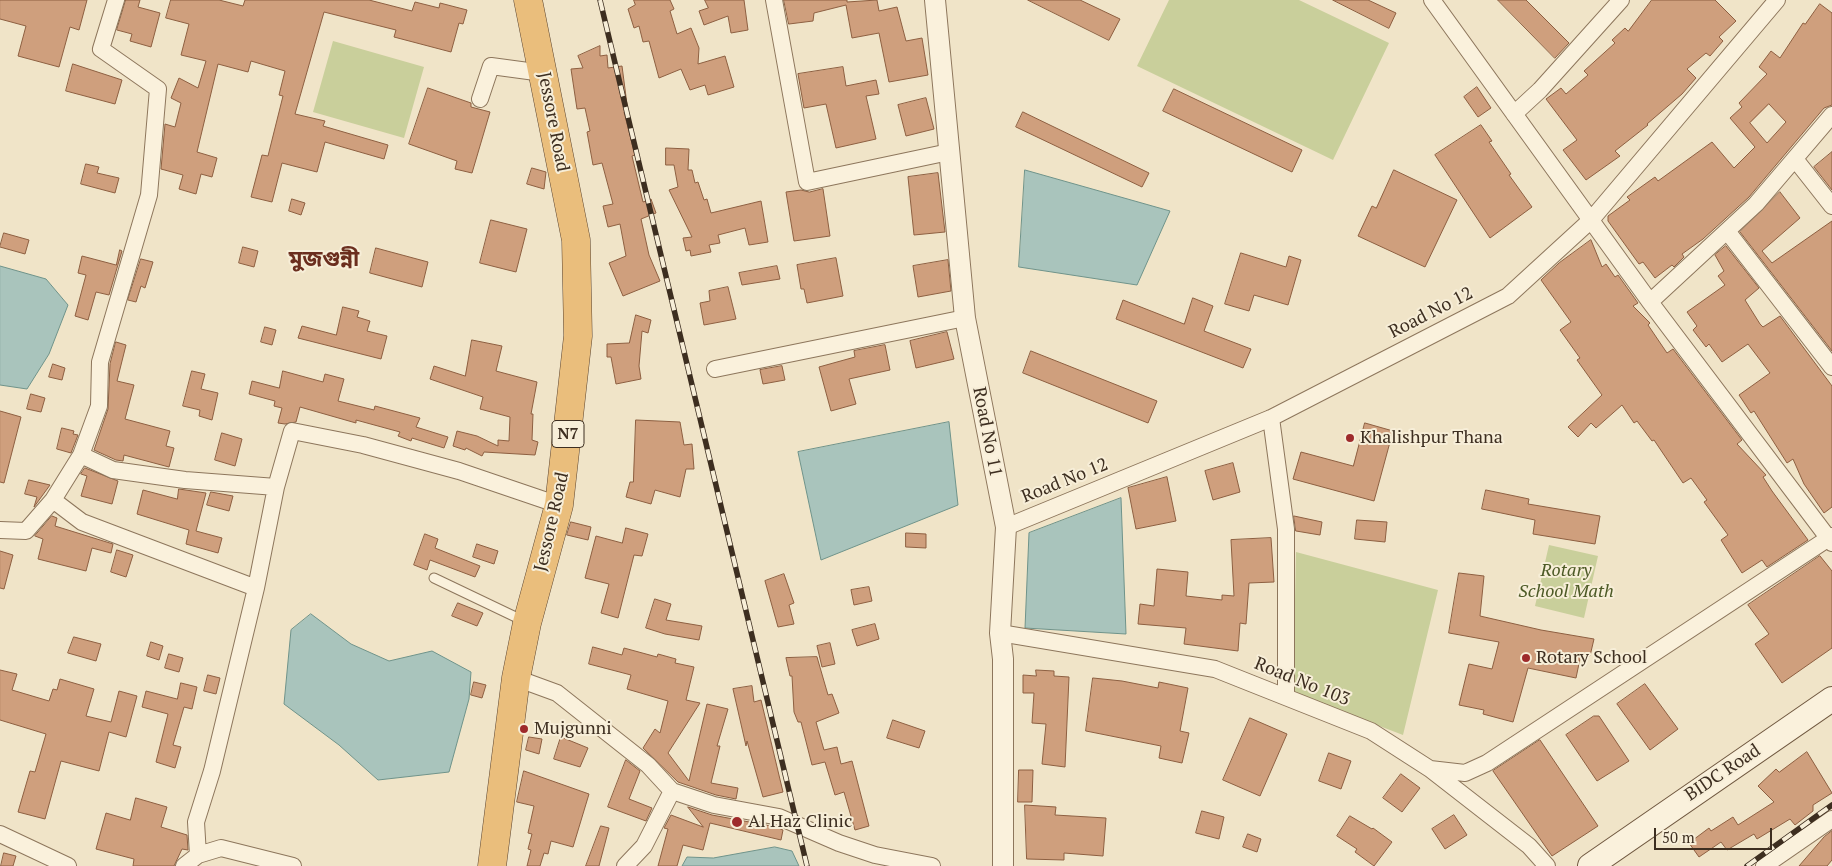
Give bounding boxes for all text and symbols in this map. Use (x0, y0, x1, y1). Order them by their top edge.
street label: Jessore Road (533, 70, 573, 174)
district label: মুজগুন্নী (289, 247, 359, 273)
street label: Road No 12 (1385, 283, 1477, 343)
street label: Road No 11 (968, 385, 1006, 479)
road number: N7 (552, 420, 584, 448)
place label: Khalishpur Thana (1360, 427, 1503, 449)
marker: Khalishpur Thana (1344, 432, 1356, 444)
street label: Road No 12 (1019, 454, 1111, 508)
street label: Jessore Road (530, 470, 574, 574)
park label: Rotary School Math (1518, 560, 1614, 602)
place label: Rotary School (1536, 647, 1647, 669)
marker: Rotary School (1520, 652, 1532, 664)
street label: Road No 103 (1251, 653, 1353, 711)
place label: Mujgunni (534, 718, 612, 740)
marker: Mujgunni (518, 723, 530, 735)
street label: BIDC Road (1681, 740, 1765, 806)
place label: Al Haz Clinic (748, 811, 852, 833)
marker: Al Haz Clinic (730, 815, 744, 829)
scale bar (1657, 818, 1774, 850)
text: 50 m (1662, 827, 1695, 847)

